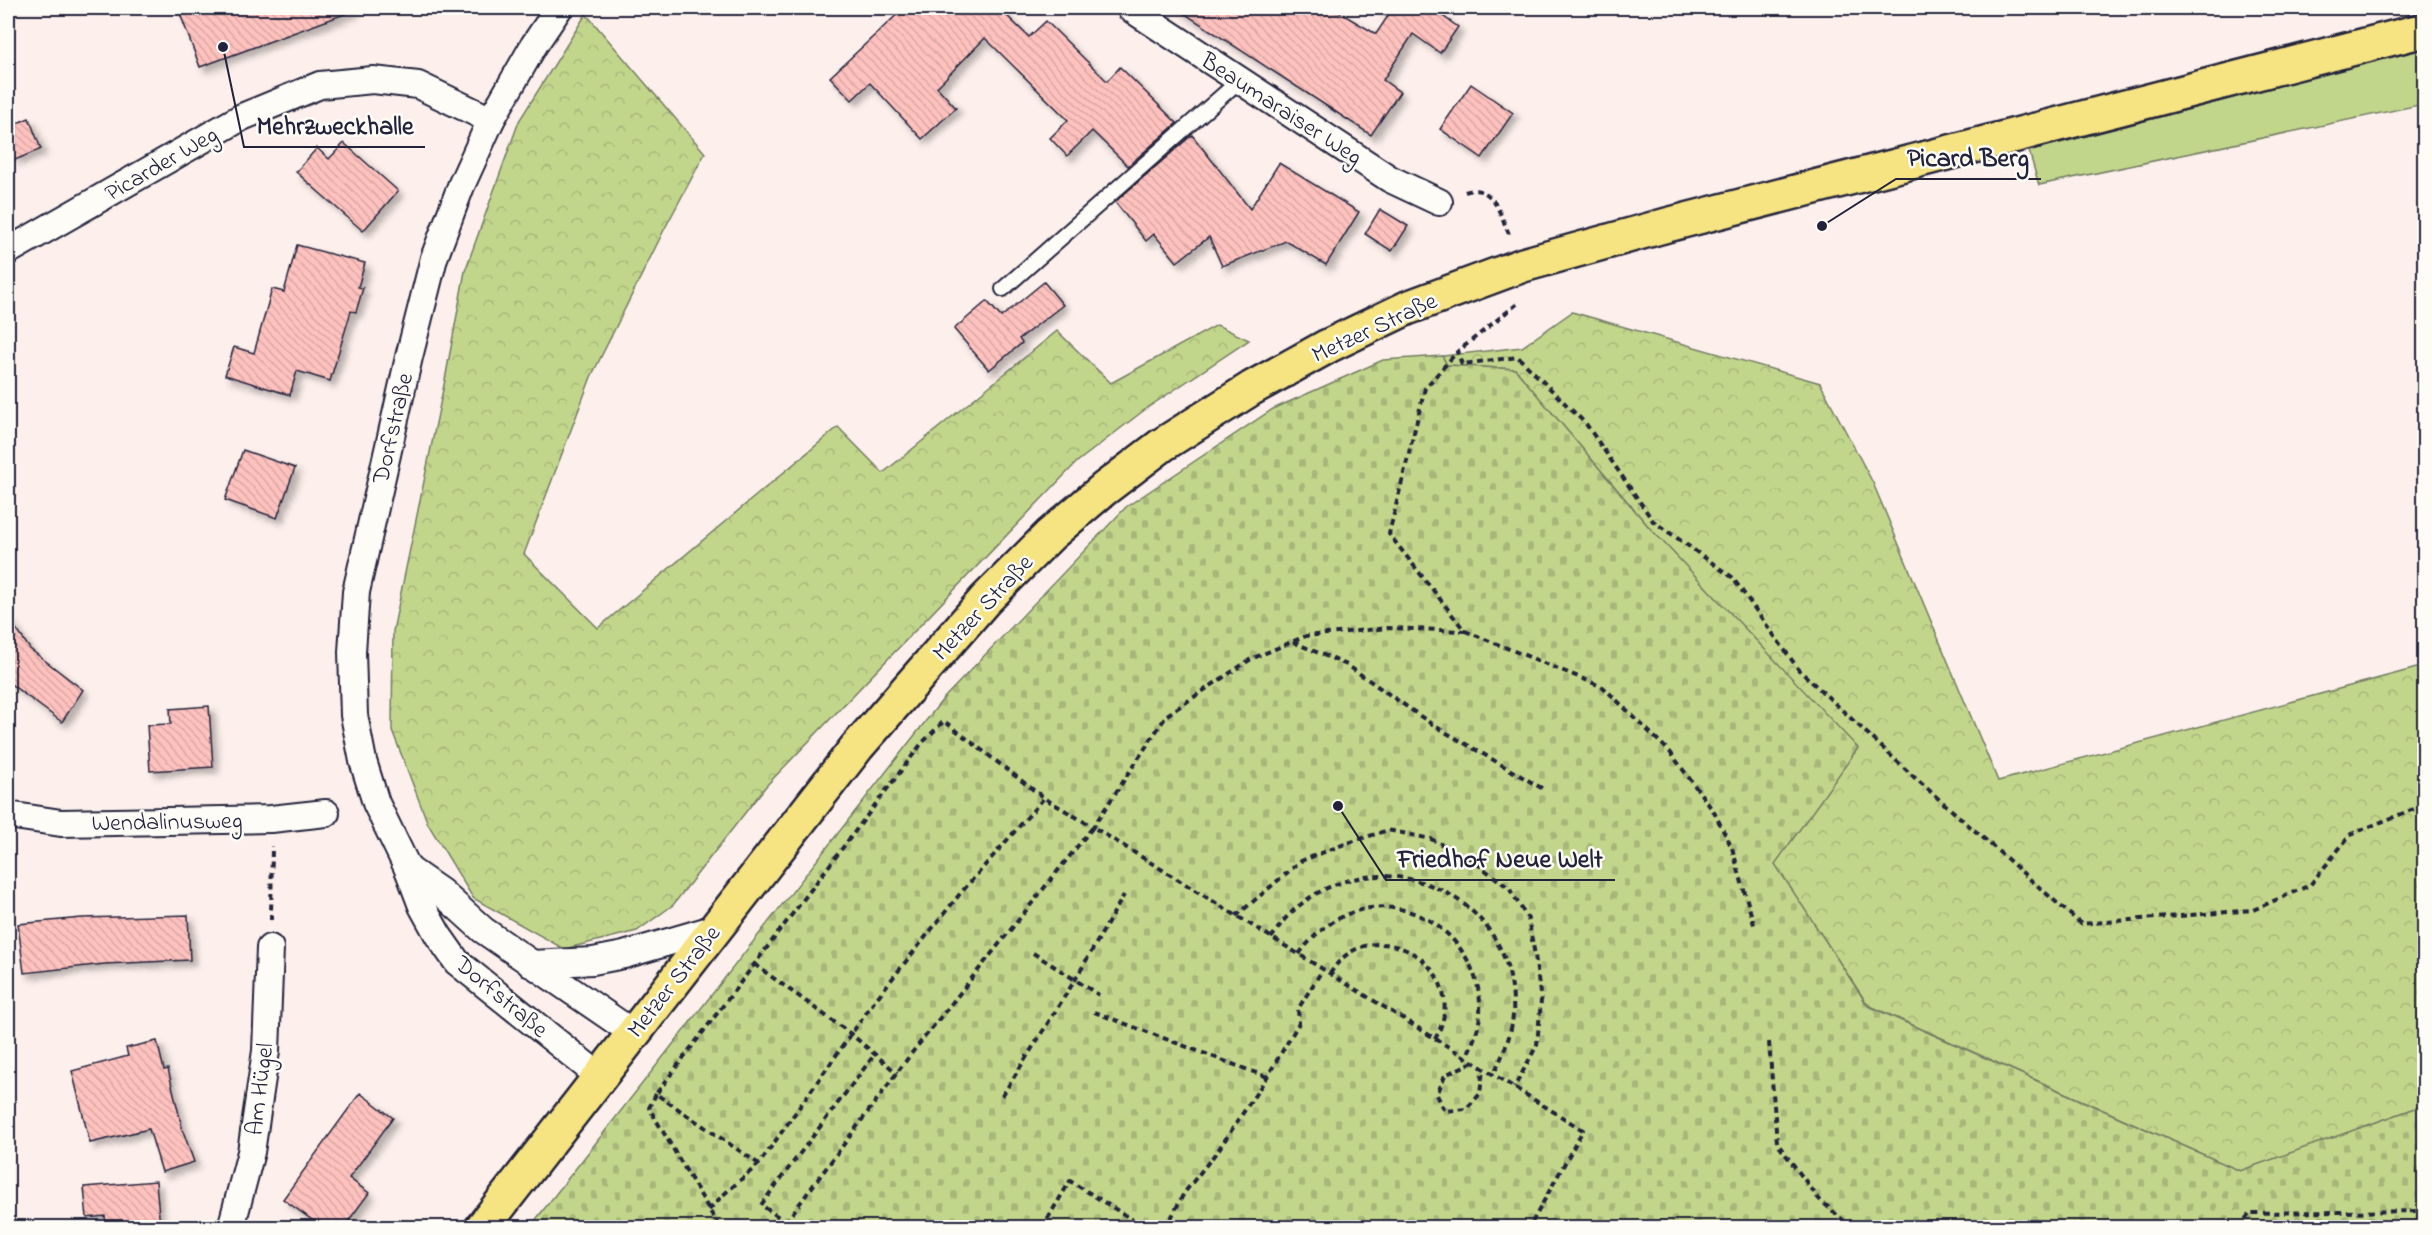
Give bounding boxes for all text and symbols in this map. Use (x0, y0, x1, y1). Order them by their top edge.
street label: Beaumaraiser Weg (1192, 44, 1368, 176)
callout: Mehrzweckhalle (244, 103, 425, 147)
text: Mehrzweckhalle (256, 109, 415, 147)
street label: Picarder Weg (99, 119, 225, 212)
callout: Picard Berg (1896, 135, 2041, 179)
text: Picard Berg (1907, 141, 2029, 180)
street label: Metzer Straße (1307, 285, 1444, 374)
street label: Dorfstraße (364, 370, 424, 488)
street label: Metzer Straße (925, 547, 1043, 670)
street label: Wendalinusweg (91, 805, 243, 842)
callout: Friedhof Neue Welt (1386, 836, 1615, 880)
text: Friedhof Neue Welt (1395, 842, 1603, 880)
street label: Metzer Straße (620, 918, 730, 1046)
street label: Dorfstraße (445, 948, 555, 1048)
street label: Am Hügel (238, 1041, 284, 1137)

